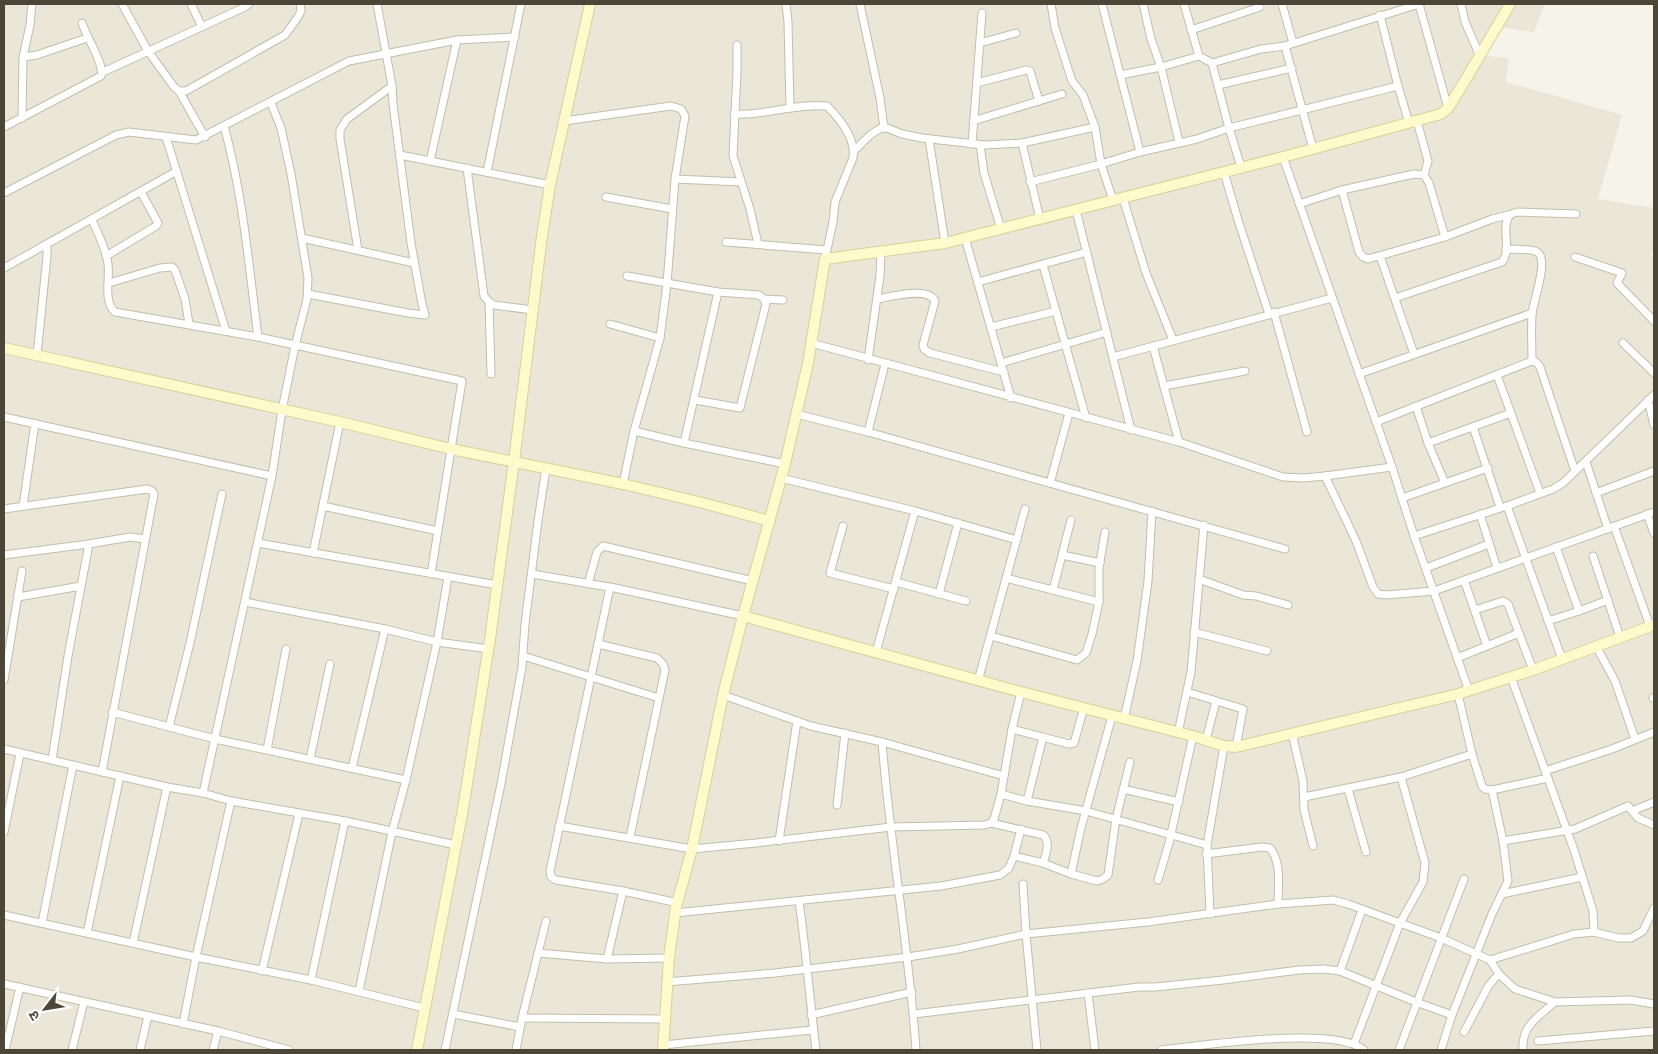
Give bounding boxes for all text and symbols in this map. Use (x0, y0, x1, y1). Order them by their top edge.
north arrow (20, 984, 70, 1034)
text: उ (23, 1007, 44, 1024)

